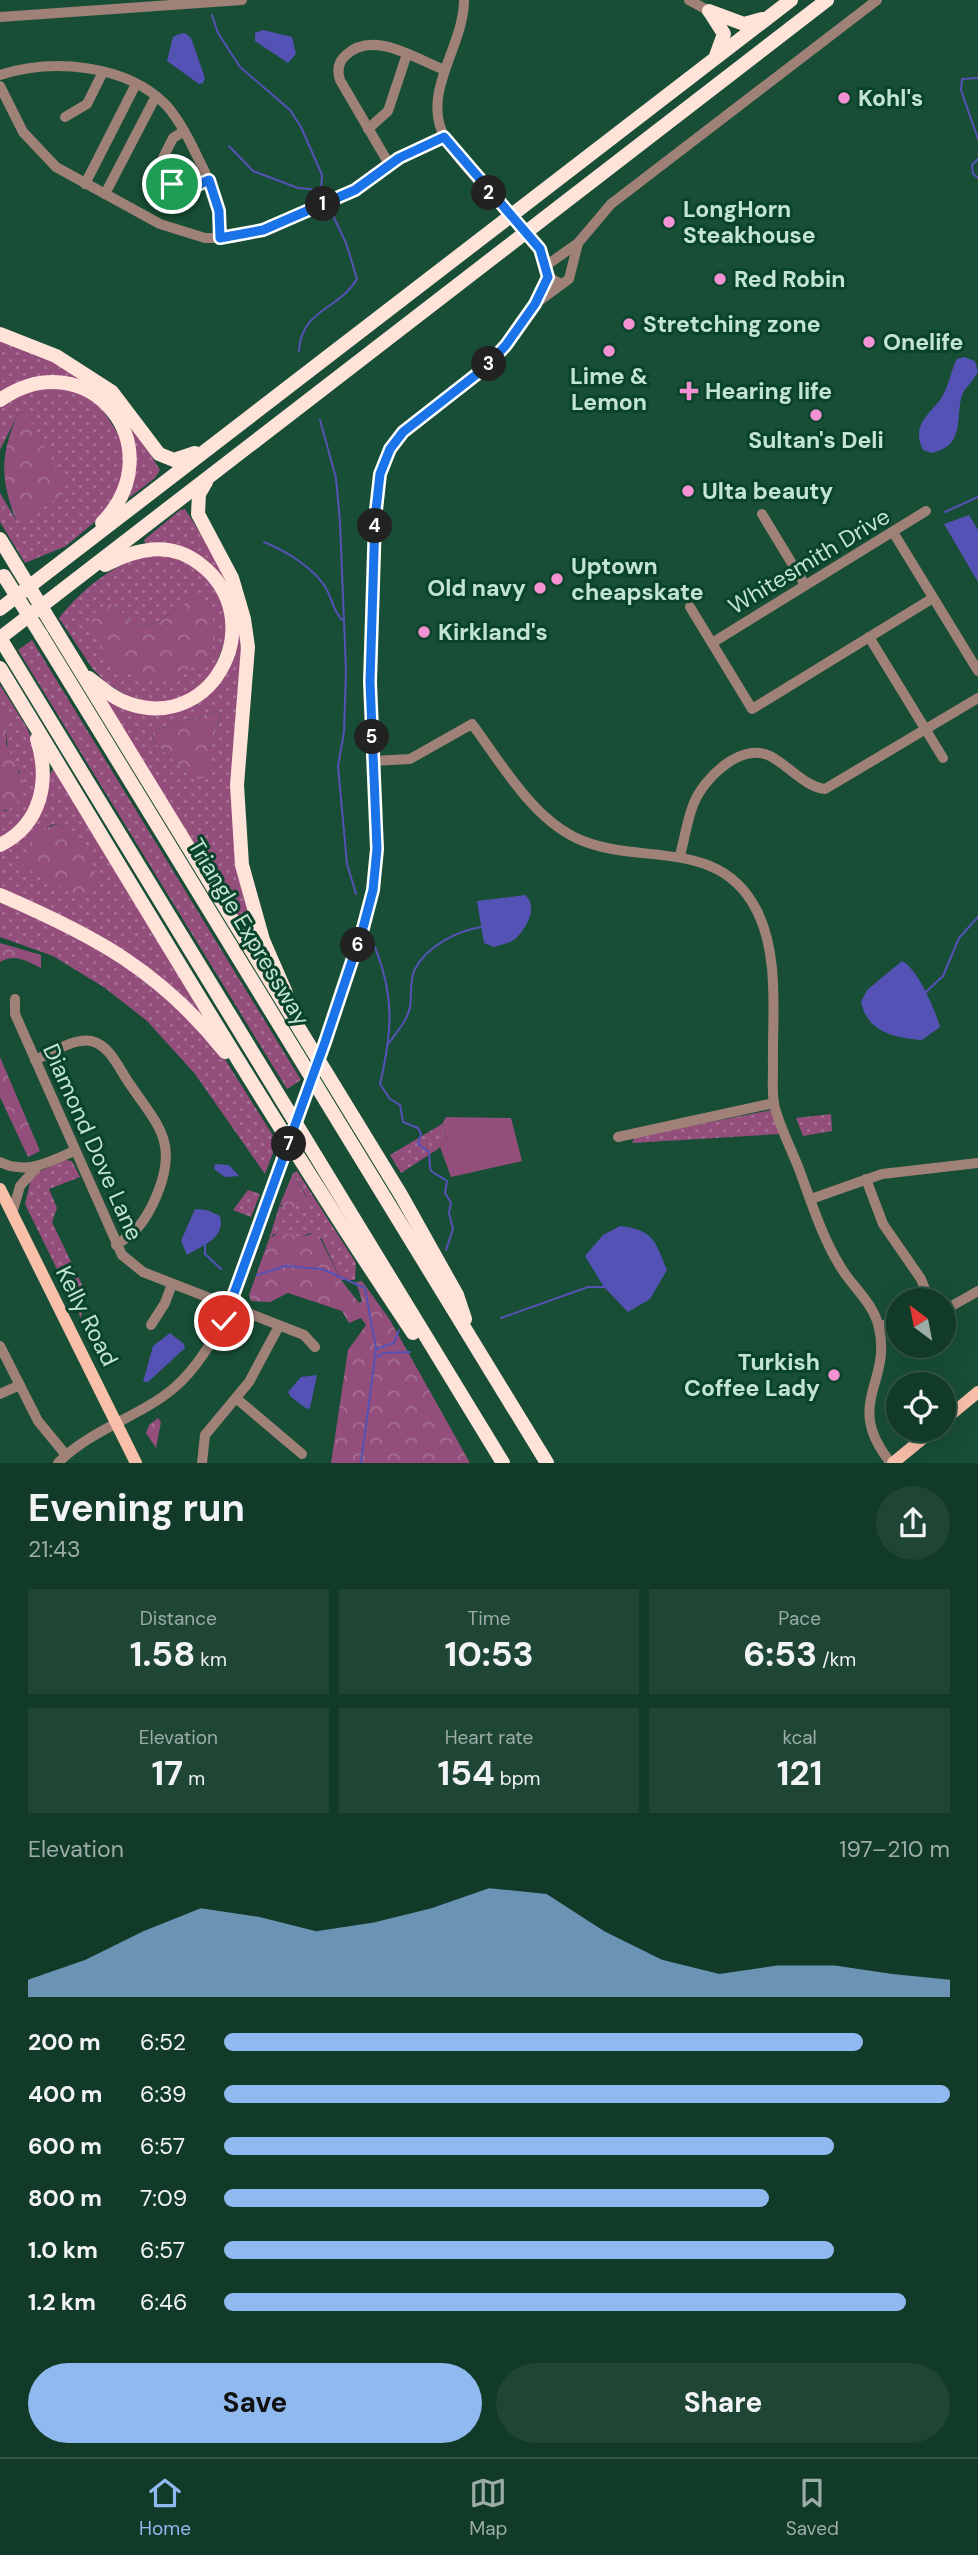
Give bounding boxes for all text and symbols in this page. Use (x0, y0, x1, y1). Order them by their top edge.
place label: Kohl's (858, 83, 923, 113)
marker: Kohl's (836, 90, 852, 106)
pin (142, 154, 202, 214)
icon: arrive (153, 165, 191, 203)
pin: 2 (472, 176, 506, 210)
text: 2 (483, 180, 494, 205)
pin: 1 (306, 186, 340, 222)
text: 1 (319, 191, 326, 216)
place label: LongHorn Steakhouse (683, 194, 816, 250)
marker: LongHorn Steakhouse (661, 214, 677, 230)
place label: Red Robin (734, 264, 846, 294)
marker: Red Robin (712, 271, 728, 287)
place label: Stretching zone (643, 309, 821, 339)
marker: Stretching zone (621, 316, 637, 332)
place label: Onelife (883, 327, 963, 357)
marker: Onelife (861, 334, 877, 350)
marker: Lime & Lemon (601, 343, 617, 359)
pin: 3 (472, 346, 506, 382)
text: 3 (483, 351, 494, 376)
place label: Lime & Lemon (570, 361, 648, 417)
place label: Hearing life (705, 376, 832, 406)
marker: Hearing life (679, 381, 699, 401)
marker: Sultan's Deli (808, 407, 824, 423)
place label: Sultan's Deli (748, 425, 884, 455)
place label: Ulta beauty (702, 476, 833, 506)
marker: Ulta beauty (680, 483, 696, 499)
street label: Whitesmith Drive (723, 501, 895, 621)
pin: 4 (358, 508, 392, 544)
text: 4 (368, 513, 381, 538)
place label: Uptown cheapskate (571, 551, 704, 607)
marker: Uptown cheapskate (549, 571, 565, 587)
place label: Old navy (427, 573, 526, 603)
marker: Old navy (532, 580, 548, 596)
place label: Kirkland's (438, 617, 548, 647)
marker: Kirkland's (416, 624, 432, 640)
pin: 5 (354, 720, 390, 754)
text: 5 (366, 724, 377, 749)
street label: Triangle Expressway (181, 833, 317, 1031)
pin: 6 (340, 928, 376, 962)
text: 6 (351, 932, 364, 957)
street label: Diamond Dove Lane (36, 1039, 150, 1245)
pin: 7 (272, 1126, 306, 1162)
text: 7 (283, 1131, 294, 1156)
street label: Kelly Road (49, 1261, 125, 1371)
north arrow (886, 1288, 956, 1358)
map controls (886, 1288, 956, 1442)
pin (194, 1291, 254, 1351)
icon: check (205, 1302, 243, 1340)
place label: Turkish Coffee Lady (684, 1347, 820, 1403)
marker: Turkish Coffee Lady (826, 1367, 842, 1383)
button: locate (886, 1372, 956, 1442)
text: Evening run (28, 1483, 245, 1533)
button: share (876, 1486, 950, 1560)
text: 21:43 (28, 1534, 81, 1564)
text: Distance (140, 1606, 217, 1631)
text: Time (468, 1606, 510, 1631)
text: Pace (778, 1606, 821, 1631)
text: 1.58 (130, 1631, 195, 1677)
text: 10:53 (444, 1631, 534, 1677)
text: 6:53 (743, 1631, 817, 1677)
text: km (195, 1647, 227, 1672)
text: /km (817, 1647, 856, 1672)
text: Elevation (139, 1725, 218, 1750)
text: Heart rate (445, 1725, 533, 1750)
text: kcal (782, 1725, 817, 1750)
text: 17 (152, 1750, 183, 1796)
text: 154 (437, 1750, 495, 1796)
text: 121 (777, 1750, 823, 1796)
text: m (183, 1766, 205, 1791)
text: bpm (495, 1766, 541, 1791)
text: Elevation (28, 1834, 124, 1864)
text: 197–210 m (839, 1834, 950, 1864)
text: 200 m (28, 2027, 101, 2057)
text: 6:52 (140, 2027, 186, 2057)
text: 400 m (28, 2079, 102, 2109)
text: 6:39 (140, 2079, 186, 2109)
text: 600 m (28, 2131, 102, 2161)
text: 6:57 (140, 2131, 185, 2161)
text: 800 m (28, 2183, 102, 2213)
text: 7:09 (140, 2183, 187, 2213)
text: 1.0 km (28, 2235, 98, 2265)
text: 6:57 (140, 2235, 185, 2265)
text: 1.2 km (28, 2287, 96, 2317)
text: 6:46 (140, 2287, 188, 2317)
button: Save (28, 2363, 482, 2443)
button: Share (496, 2363, 950, 2443)
tab: Home (139, 2474, 191, 2541)
tab: Map (469, 2474, 507, 2541)
tab: Saved (786, 2474, 839, 2541)

